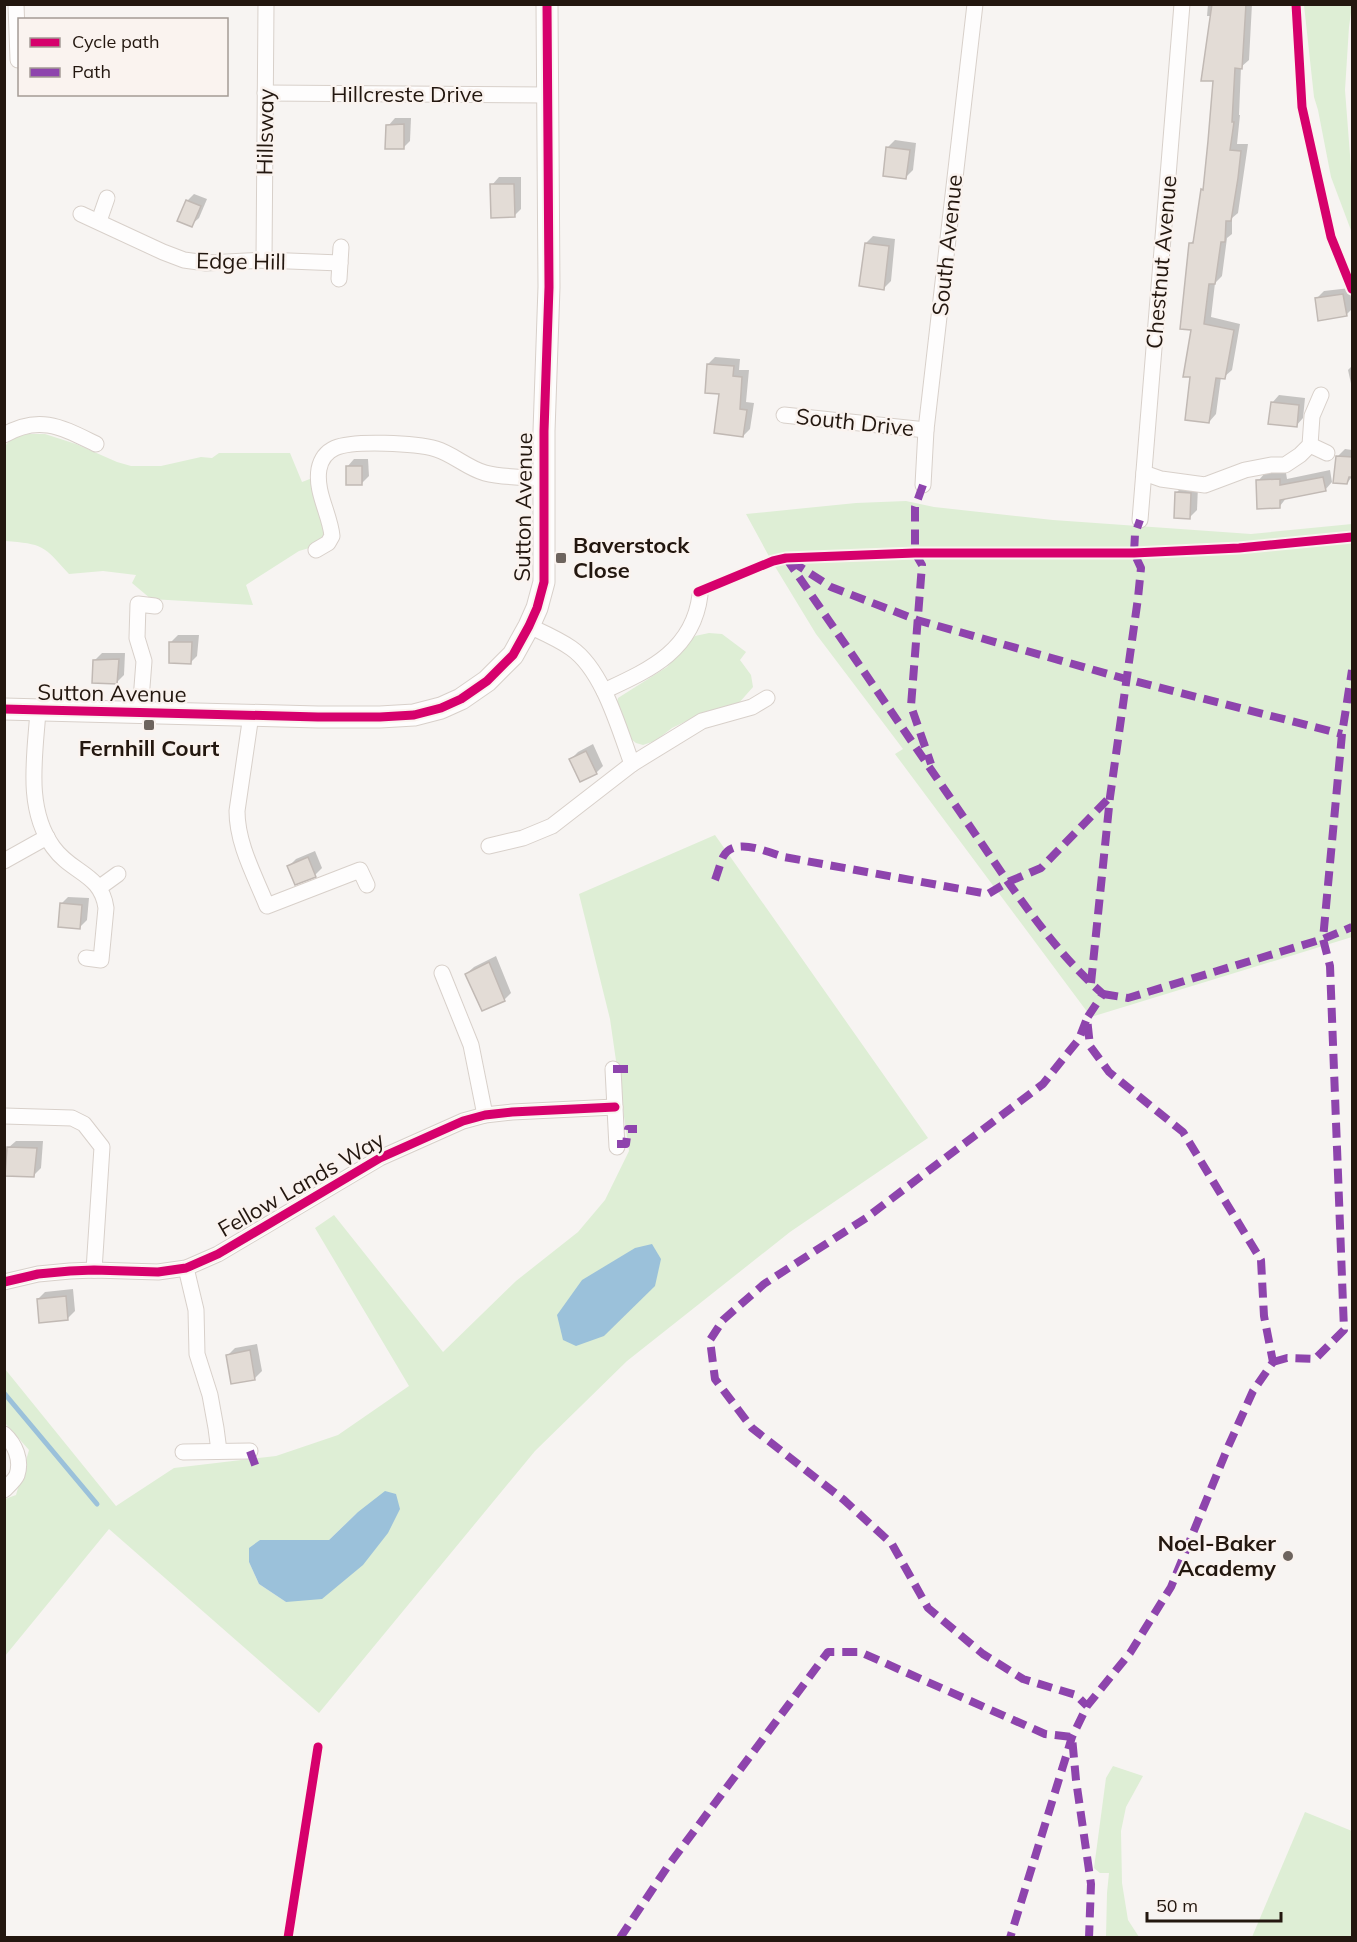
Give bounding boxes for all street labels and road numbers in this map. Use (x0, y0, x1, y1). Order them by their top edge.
street label: Hillcreste Drive (331, 80, 483, 108)
street label: Hillsway (250, 88, 280, 176)
street label: South Avenue (926, 173, 968, 317)
street label: Chestnut Avenue (1139, 174, 1183, 350)
street label: Edge Hill (196, 246, 286, 276)
street label: South Drive (795, 402, 915, 442)
street label: Sutton Avenue (508, 432, 538, 582)
street label: Sutton Avenue (37, 678, 187, 708)
street label: Fellow Lands Way (213, 1125, 389, 1243)

